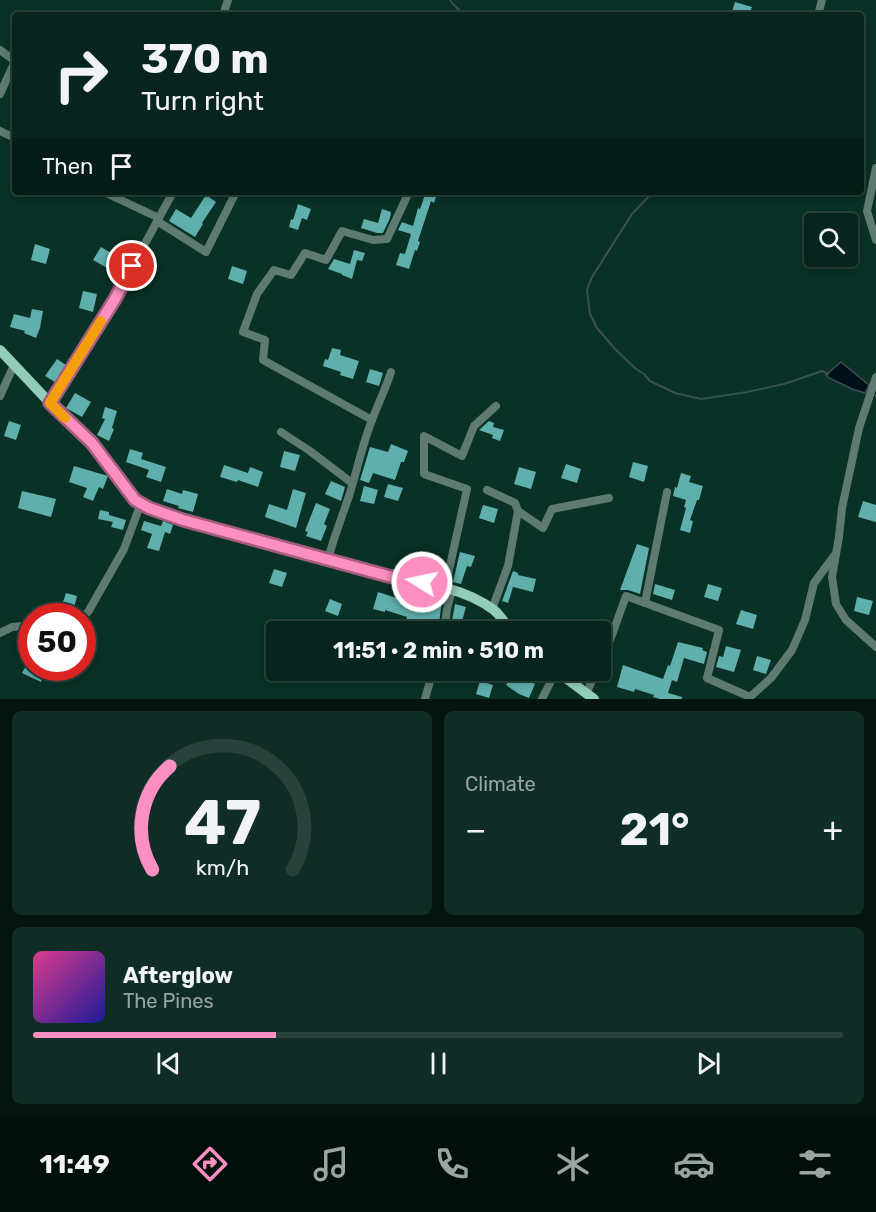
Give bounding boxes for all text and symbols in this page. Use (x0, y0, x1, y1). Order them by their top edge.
text: 370 m (141, 34, 269, 84)
icon: right (42, 36, 120, 114)
text: Turn right (141, 85, 264, 117)
icon: arrive (105, 150, 138, 183)
text: Then (42, 153, 93, 180)
map controls (804, 213, 858, 267)
button: search (804, 213, 858, 267)
pin (106, 240, 157, 291)
icon: arrive (115, 249, 148, 282)
position arrow (390, 550, 454, 614)
speed limit sign: 50 (18, 603, 96, 681)
text: 11:51 · 2 min · 510 m (333, 637, 544, 664)
text: Climate (465, 772, 536, 796)
text: 47 (184, 786, 260, 860)
text: 21° (619, 803, 690, 856)
text: − (465, 810, 486, 849)
text: + (822, 810, 843, 849)
text: km/h (195, 855, 249, 880)
text: Afterglow (123, 962, 233, 989)
text: The Pines (123, 989, 214, 1013)
icon: previous (152, 1047, 185, 1080)
icon: pause (422, 1047, 455, 1080)
icon: next (692, 1047, 725, 1080)
icon: directions (189, 1143, 231, 1185)
icon: music (310, 1143, 352, 1185)
icon: phone (431, 1143, 473, 1185)
icon: climate (552, 1143, 594, 1185)
icon: car (673, 1143, 715, 1185)
icon: filters (794, 1143, 836, 1185)
text: 11:49 (40, 1148, 110, 1180)

